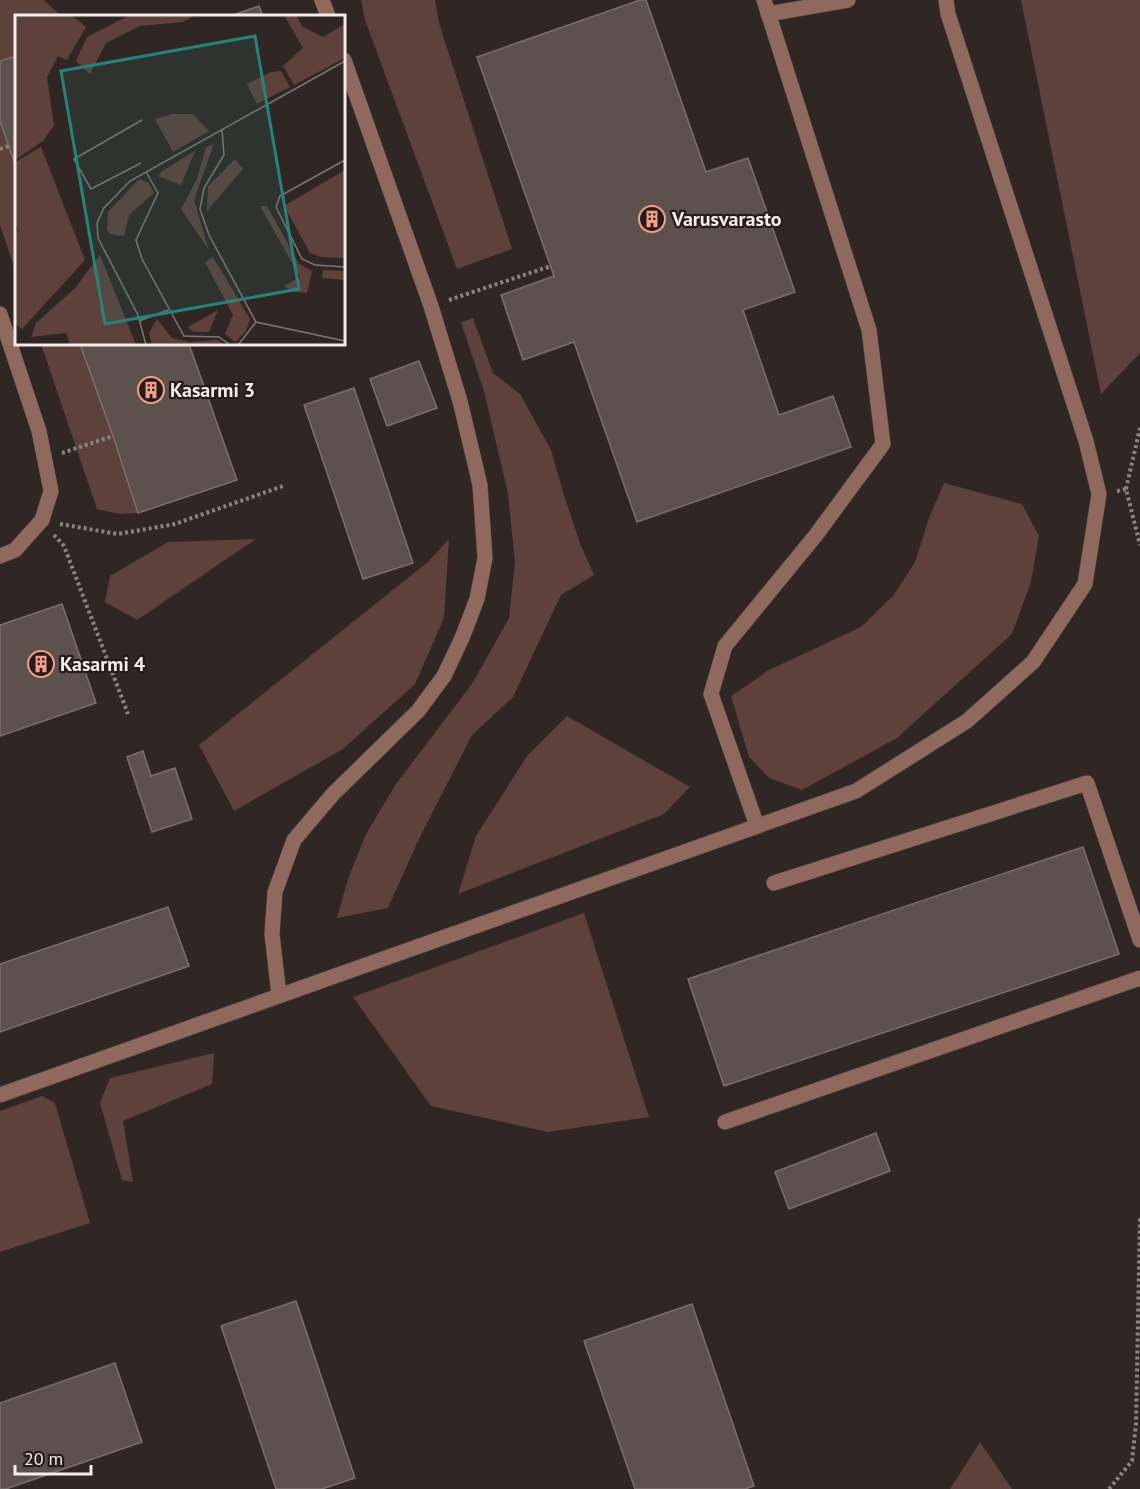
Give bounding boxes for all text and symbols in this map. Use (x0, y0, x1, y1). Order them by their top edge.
inset map (15, 15, 345, 345)
building icon: Varusvarasto (637, 204, 667, 234)
place label: Varusvarasto (671, 206, 782, 232)
building icon: Kasarmi 3 (136, 375, 166, 405)
place label: Kasarmi 3 (170, 377, 255, 403)
building icon: Kasarmi 4 (26, 649, 56, 679)
place label: Kasarmi 4 (60, 651, 146, 677)
scale bar (15, 1438, 92, 1476)
text: 20 m (24, 1447, 63, 1470)

